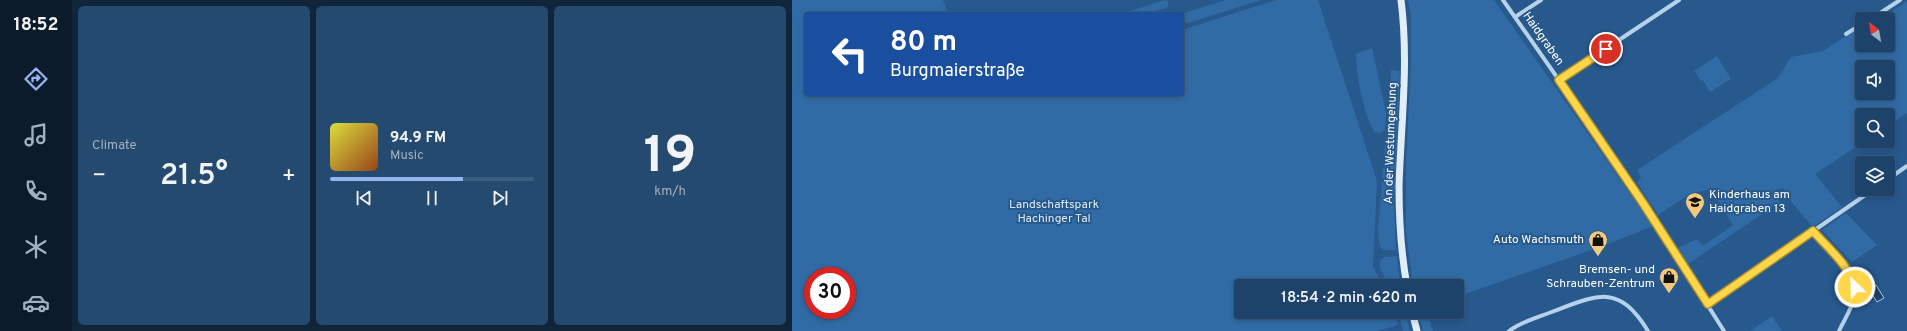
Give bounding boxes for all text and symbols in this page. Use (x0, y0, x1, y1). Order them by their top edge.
street label: Haidgraben (1519, 9, 1567, 69)
north arrow (1855, 12, 1895, 52)
map controls (1855, 12, 1895, 196)
text: 18:52 (14, 14, 58, 37)
text: 80 m (890, 25, 957, 61)
icon: left (824, 28, 876, 80)
pin (1589, 32, 1623, 66)
icon: arrive (1595, 38, 1617, 60)
text: Burgmaierstraße (890, 60, 1025, 83)
button: sound (1855, 60, 1895, 100)
icon: directions (22, 65, 50, 93)
street label: An der Westumgehung (1381, 82, 1401, 204)
button: search (1855, 108, 1895, 148)
icon: music (22, 121, 50, 149)
text: 19 (644, 125, 696, 191)
text: 94.9 FM (390, 129, 446, 148)
text: Climate (92, 138, 137, 154)
text: Music (390, 148, 424, 164)
button: layers (1855, 156, 1895, 196)
text: 21.5° (160, 158, 228, 195)
text: − (92, 163, 106, 190)
text: + (282, 163, 296, 190)
icon: phone (22, 177, 50, 205)
text: km/h (654, 184, 686, 200)
icon: previous (353, 187, 375, 209)
icon: pause (421, 187, 443, 209)
icon: next (489, 187, 511, 209)
place label: Kinderhaus am Haidgraben 13 (1709, 187, 1790, 217)
school or university icon: Kinderhaus am Haidgraben 13 (1684, 191, 1706, 219)
park label: Landschaftspark Hachinger Tal (1009, 197, 1099, 227)
shop icon: Auto Wachsmuth (1587, 229, 1609, 257)
place label: Auto Wachsmuth (1493, 232, 1584, 248)
icon: climate (22, 233, 50, 261)
place label: Bremsen- und Schrauben-Zentrum (1546, 262, 1655, 292)
shop icon: Bremsen- und Schrauben-Zentrum (1658, 266, 1680, 294)
position arrow (1834, 266, 1876, 308)
speed limit sign: 30 (804, 267, 856, 319)
icon: car (22, 289, 50, 317)
text: 18:54 · 2 min · 620 m (1281, 289, 1417, 308)

